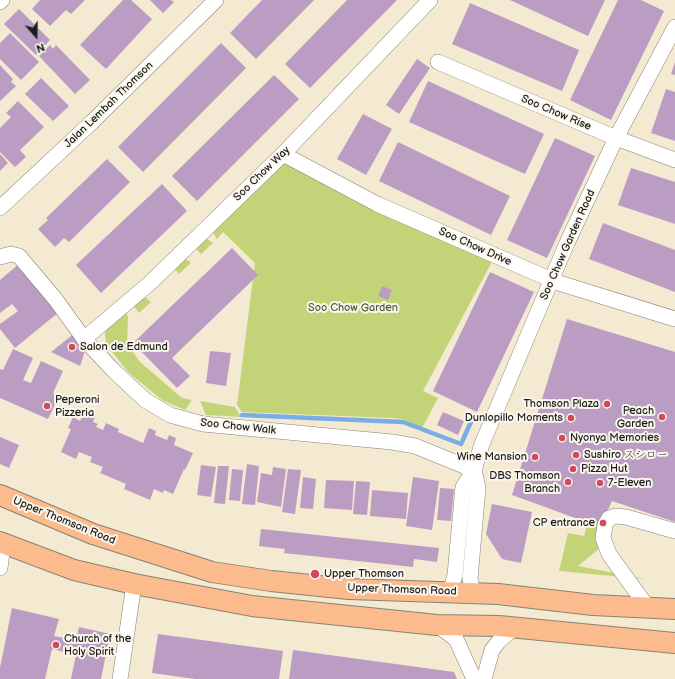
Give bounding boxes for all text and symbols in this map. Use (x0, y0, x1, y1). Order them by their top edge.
north arrow (16, 16, 56, 56)
text: N (34, 40, 46, 55)
street label: Jalan Lembah Thomson (62, 59, 156, 151)
street label: Soo Chow Rise (519, 92, 593, 134)
street label: Soo Chow Way (231, 144, 293, 204)
street label: Soo Chow Garden Road (538, 188, 598, 302)
street label: Soo Chow Drive (436, 225, 514, 269)
park label: Soo Chow Garden (308, 301, 398, 315)
place label: Salon de Edmund (80, 340, 168, 354)
marker: Salon de Edmund (67, 342, 77, 352)
place label: Peperoni Pizzeria (55, 393, 100, 419)
place label: Thomson Plaza (524, 397, 599, 411)
marker: Thomson Plaza (602, 399, 612, 409)
marker: Peperoni Pizzeria (42, 401, 52, 411)
place label: Peach Garden (617, 404, 654, 430)
place label: Dunlopillo Moments (465, 411, 563, 425)
marker: Peach Garden (657, 412, 667, 422)
marker: Dunlopillo Moments (566, 413, 576, 423)
street label: Soo Chow Walk (200, 416, 276, 438)
place label: Nyonya Memories (570, 431, 659, 445)
marker: Nyonya Memories (557, 433, 567, 443)
place label: Sushiro スシロー (584, 448, 668, 462)
place label: Wine Mansion (457, 450, 527, 464)
marker: Sushiro スシロー (571, 450, 581, 460)
marker: Wine Mansion (530, 452, 540, 462)
place label: Pizza Hut (581, 462, 628, 476)
marker: Pizza Hut (568, 464, 578, 474)
place label: DBS Thomson Branch (489, 469, 560, 495)
place label: 7-Eleven (608, 476, 651, 490)
marker: DBS Thomson Branch (563, 477, 573, 487)
marker: 7-Eleven (595, 478, 605, 488)
street label: Upper Thomson Road (11, 494, 117, 548)
place label: CP entrance (533, 516, 595, 530)
marker: CP entrance (598, 518, 608, 528)
place label: Upper Thomson (324, 567, 404, 581)
marker: Upper Thomson (309, 568, 321, 580)
street label: Upper Thomson Road (347, 581, 457, 599)
place label: Church of the Holy Spirit (64, 632, 131, 658)
marker: Church of the Holy Spirit (51, 640, 61, 650)

